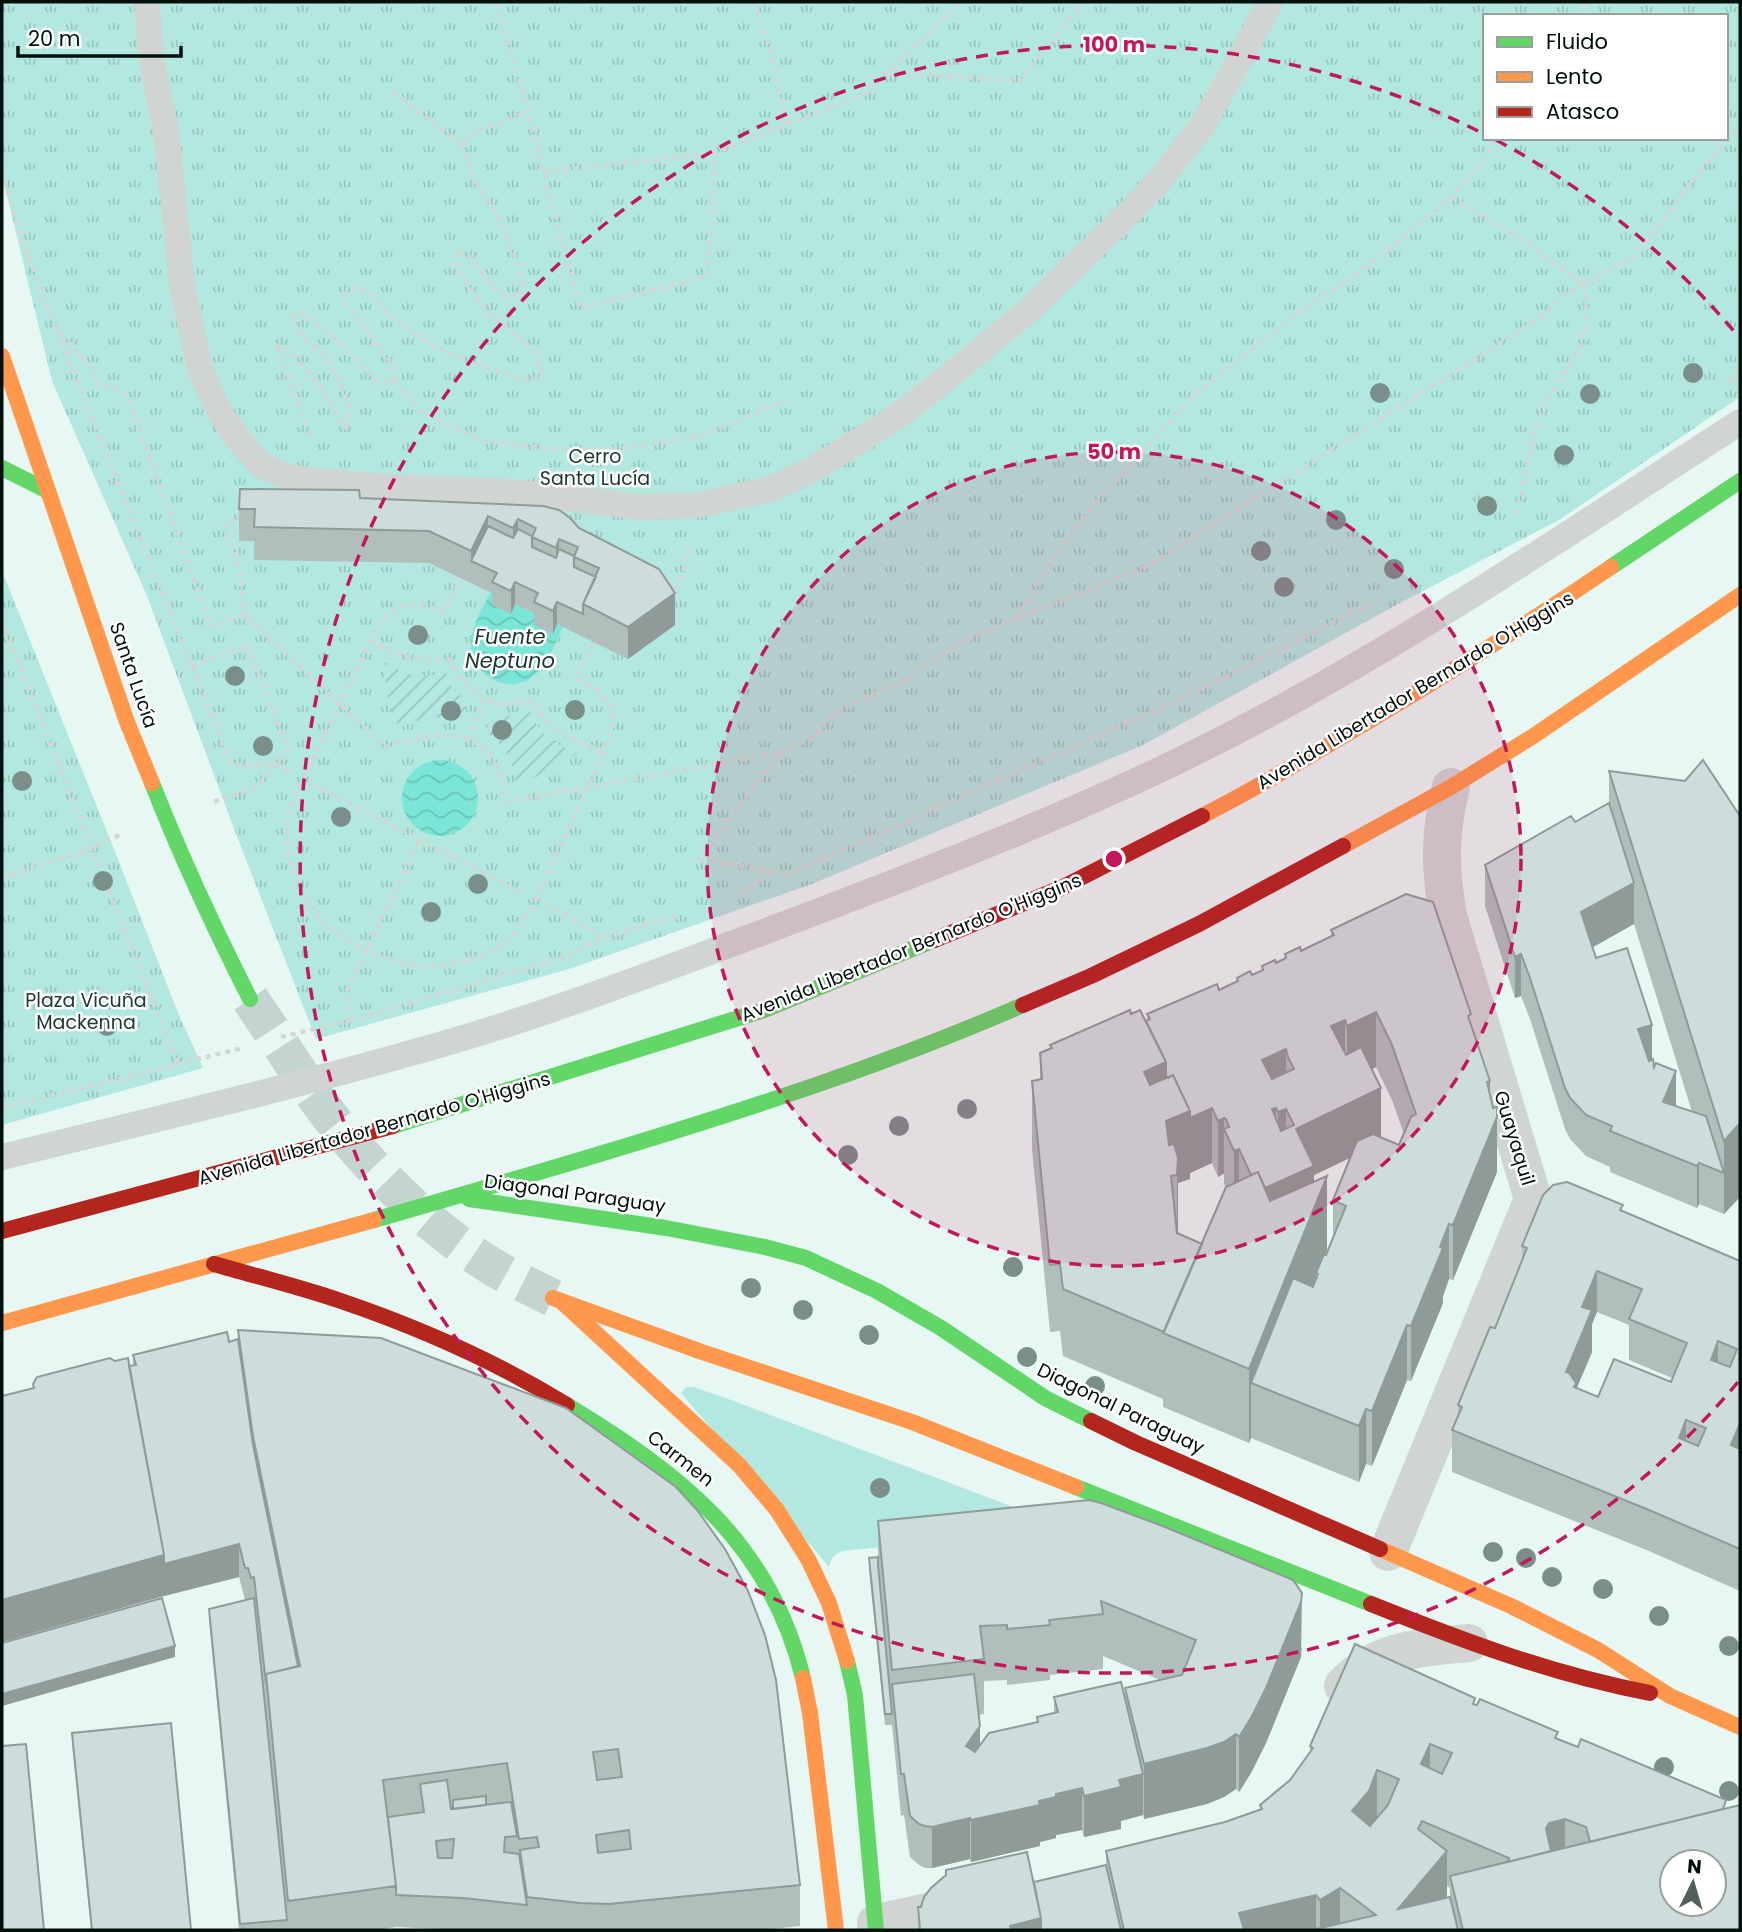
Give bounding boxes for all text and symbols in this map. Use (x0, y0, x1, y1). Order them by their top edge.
scale bar (18, 14, 180, 58)
legend (1483, 14, 1728, 140)
text: 20 m (28, 24, 81, 53)
text: Fluido (1546, 27, 1608, 56)
text: 100 m (1083, 30, 1145, 59)
text: Lento (1546, 62, 1603, 91)
text: Atasco (1546, 97, 1619, 126)
text: 50 m (1087, 437, 1141, 466)
park label: Cerro Santa Lucía (540, 443, 650, 492)
street label: Avenida Libertador Bernardo O'Higgins (1252, 585, 1579, 796)
street label: Santa Lucía (103, 619, 164, 732)
water label: Fuente Neptuno (465, 622, 555, 675)
centre of rings (1102, 847, 1126, 871)
street label: Avenida Libertador Bernardo O'Higgins (737, 867, 1086, 1028)
park label: Plaza Vicuña Mackenna (25, 987, 147, 1036)
street label: Avenida Libertador Bernardo O'Higgins (195, 1065, 553, 1192)
street label: Guayaquil (1487, 1087, 1542, 1189)
street label: Diagonal Paraguay (482, 1167, 668, 1220)
street label: Diagonal Paraguay (1033, 1356, 1209, 1461)
street label: Carmen (642, 1424, 720, 1493)
north arrow (1658, 1848, 1728, 1918)
text: N (1686, 1852, 1703, 1881)

